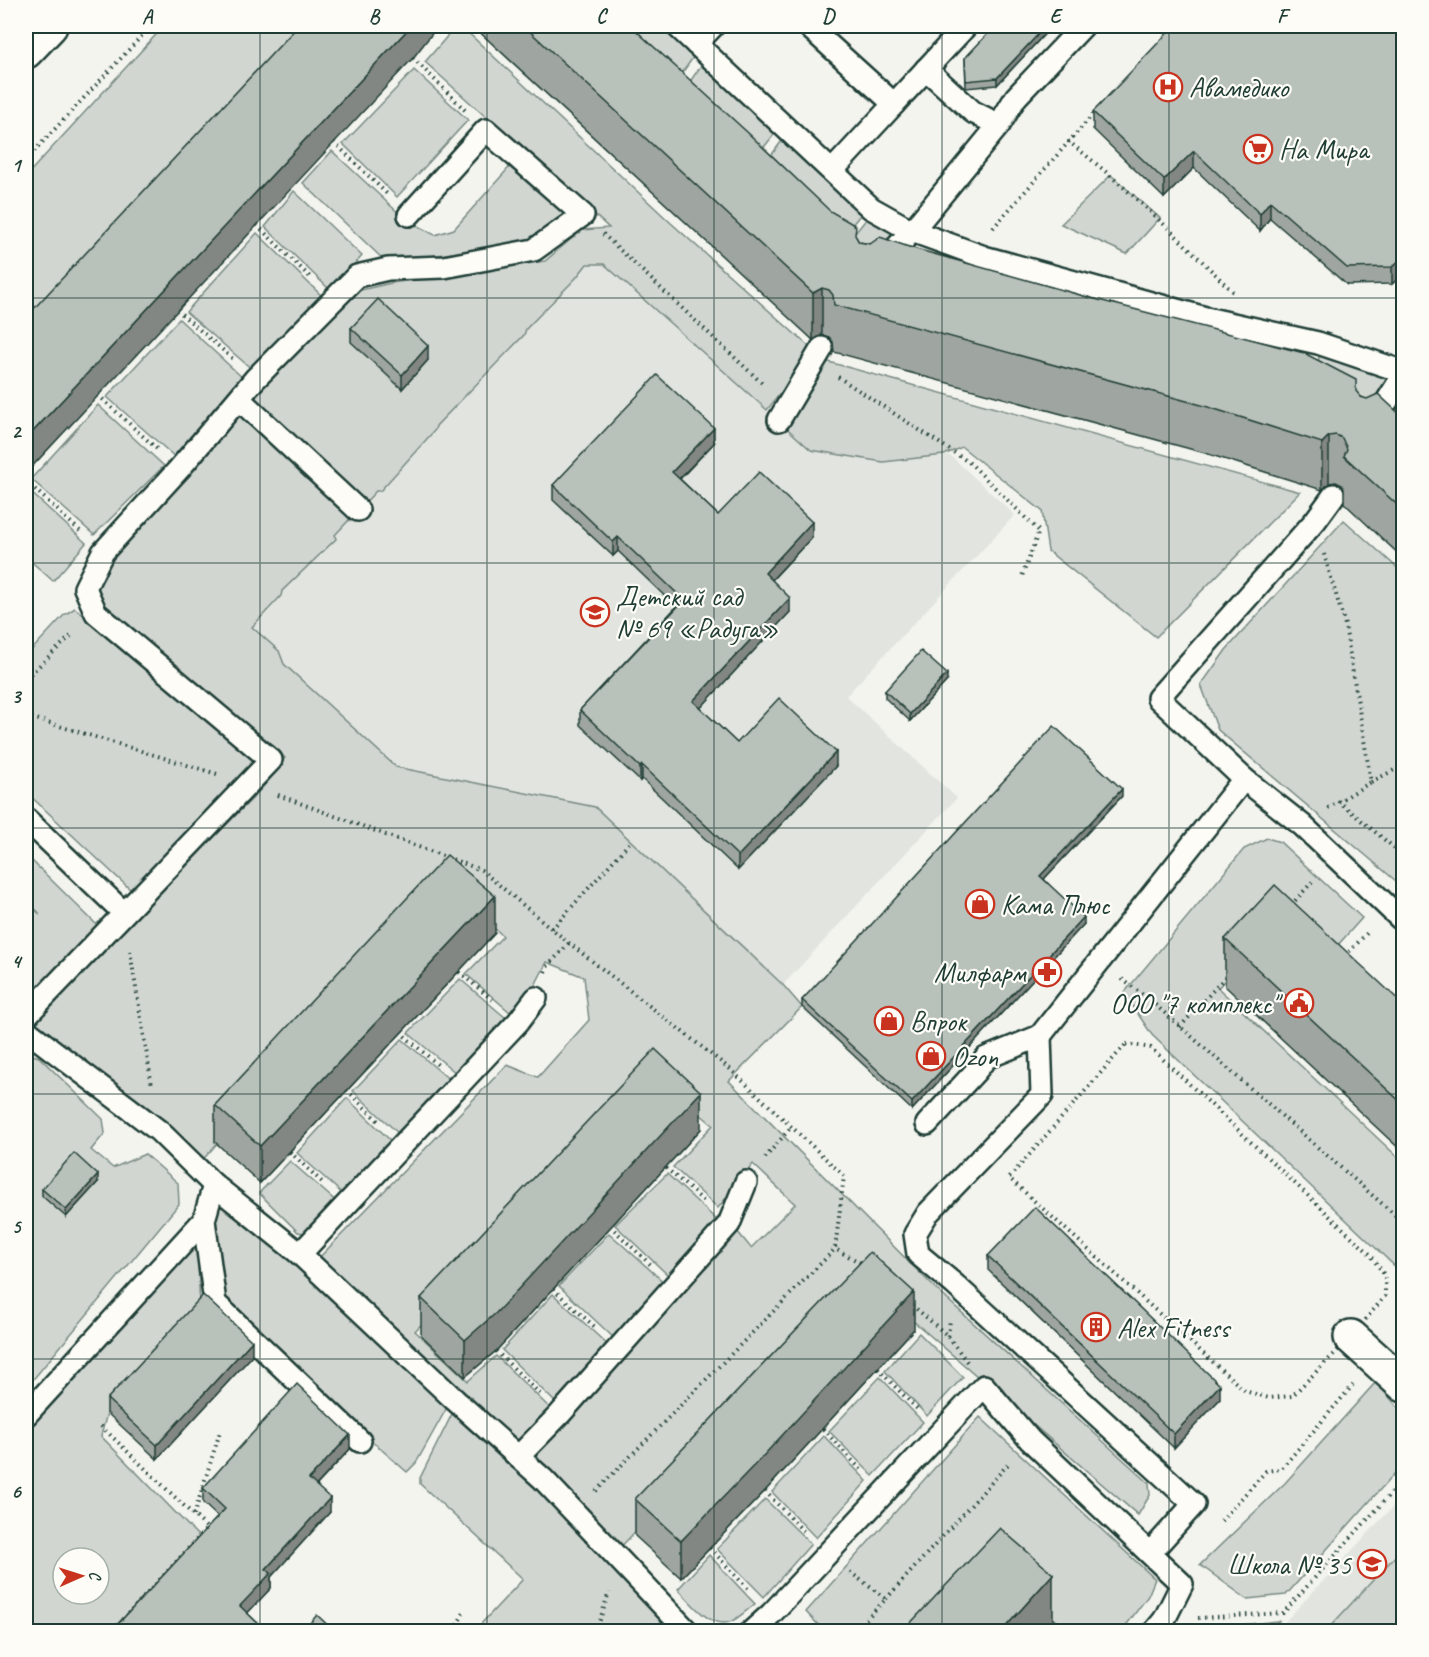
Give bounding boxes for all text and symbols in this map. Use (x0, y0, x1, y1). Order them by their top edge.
text: A (142, 4, 154, 29)
text: B (369, 4, 381, 29)
text: C (596, 4, 608, 29)
text: D (822, 4, 836, 29)
text: E (1050, 4, 1064, 29)
text: F (1277, 4, 1291, 29)
place label: Авамедико (1189, 70, 1291, 105)
hospital icon: Авамедико (1152, 71, 1184, 103)
place label: На Мира (1279, 132, 1371, 167)
supermarket icon: На Мира (1242, 133, 1274, 165)
text: 1 (12, 153, 23, 178)
text: 2 (12, 419, 23, 444)
place label: Детский сад № 69 «Радуга» (616, 579, 779, 646)
school or university icon: Детский сад № 69 «Радуга» (579, 596, 611, 628)
text: 3 (12, 684, 23, 709)
place label: Кама Плюс (1001, 887, 1111, 922)
shop icon: Кама Плюс (964, 888, 996, 920)
text: 4 (12, 949, 24, 974)
place label: Милфарм (934, 955, 1027, 990)
pharmacy icon: Милфарм (1031, 956, 1063, 988)
place label: ООО "7 комплекс" (1110, 986, 1283, 1021)
public building icon: ООО "7 комплекс" (1283, 987, 1315, 1019)
place label: Впрок (910, 1004, 968, 1039)
shop icon: Впрок (873, 1005, 905, 1037)
place label: Ozon (952, 1039, 998, 1074)
shop icon: Ozon (915, 1040, 947, 1072)
text: 5 (12, 1214, 23, 1239)
place label: Alex Fitness (1117, 1310, 1232, 1345)
building icon: Alex Fitness (1080, 1311, 1112, 1343)
text: 6 (11, 1479, 22, 1504)
north arrow (51, 1546, 111, 1606)
place label: Школа № 35 (1227, 1547, 1352, 1582)
school or university icon: Школа № 35 (1356, 1548, 1388, 1580)
text: С (85, 1571, 105, 1582)

